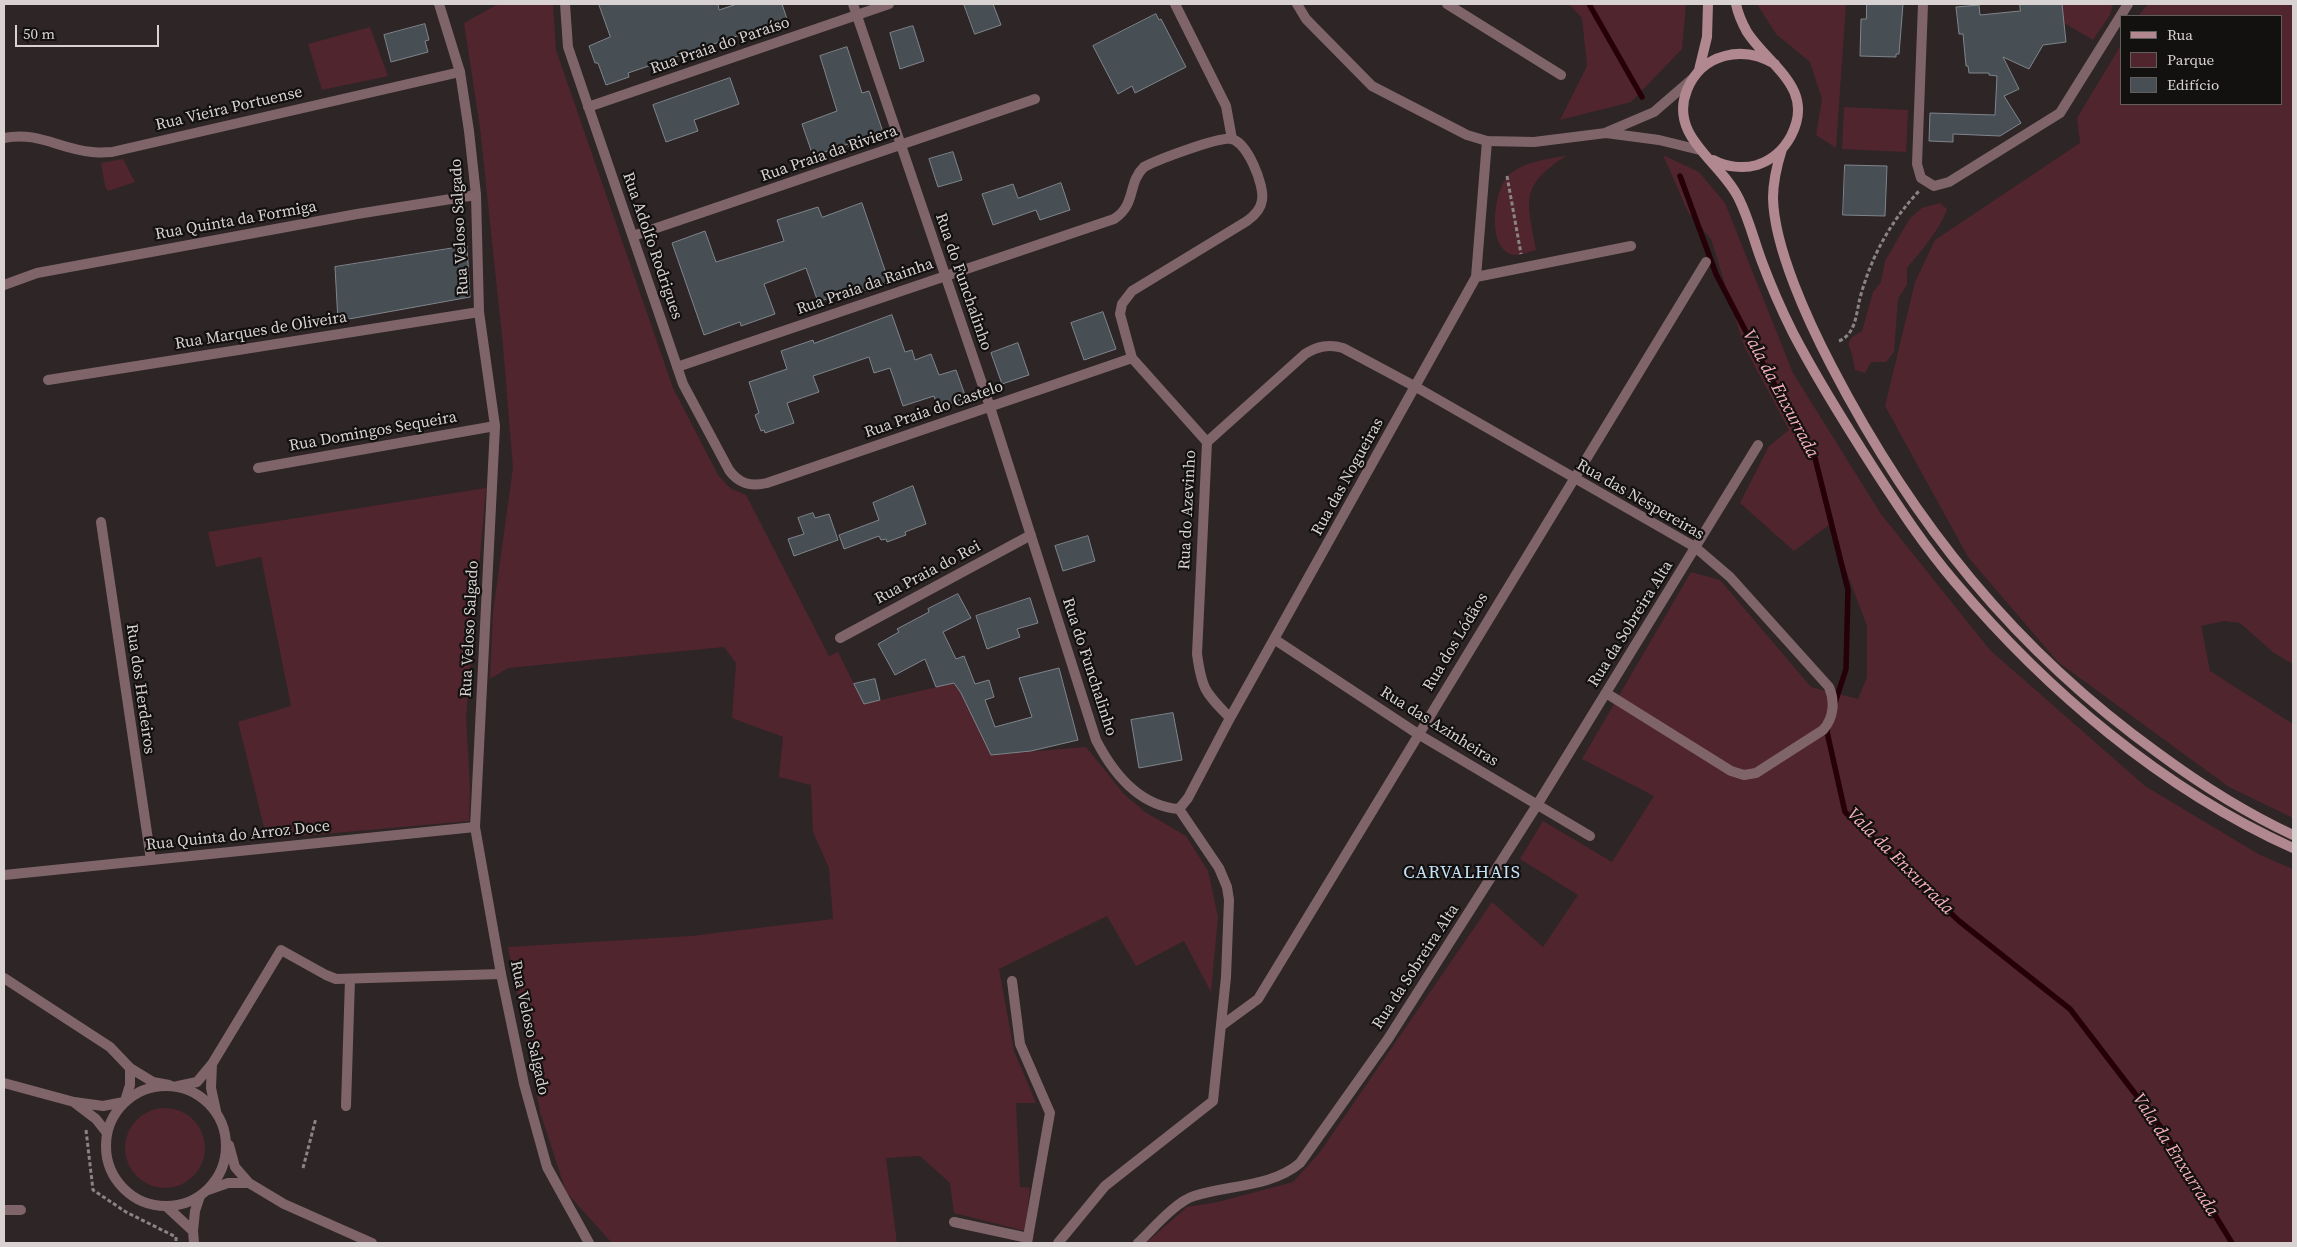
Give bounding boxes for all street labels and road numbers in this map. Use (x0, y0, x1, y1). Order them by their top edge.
street label: Rua Praia do Paraíso (648, 13, 792, 79)
street label: Rua Vieira Portuense (154, 83, 304, 135)
street label: Rua Praia da Riviera (758, 122, 900, 186)
street label: Rua Veloso Salgado (447, 158, 473, 296)
street label: Rua Adolfo Rodrigues (618, 170, 686, 322)
street label: Rua Quinta da Formiga (154, 197, 318, 245)
street label: Rua do Funchalinho (930, 211, 996, 353)
street label: Rua Praia da Rainha (794, 255, 936, 319)
street label: Rua Marques de Oliveira (174, 308, 348, 354)
street label: Rua Praia do Castelo (862, 377, 1006, 443)
street label: Rua Domingos Sequeira (288, 408, 458, 456)
street label: Rua das Nogueiras (1308, 415, 1388, 539)
street label: Rua do Azevinho (1175, 450, 1201, 570)
street label: Rua das Nespereiras (1573, 456, 1707, 544)
street label: Rua Praia do Rei (872, 537, 984, 609)
street label: Rua da Sobreira Alta (1584, 557, 1678, 691)
street label: Rua Veloso Salgado (457, 560, 483, 698)
street label: Rua dos Lódãos (1419, 589, 1493, 695)
street label: Rua do Funchalinho (1058, 596, 1120, 738)
street label: Rua dos Herdeiros (121, 623, 159, 755)
street label: Rua das Azinheiras (1376, 683, 1502, 771)
street label: Rua Quinta do Arroz Doce (145, 817, 331, 855)
street label: Rua da Sobreira Alta (1368, 901, 1464, 1033)
street label: Rua Veloso Salgado (505, 959, 553, 1097)

